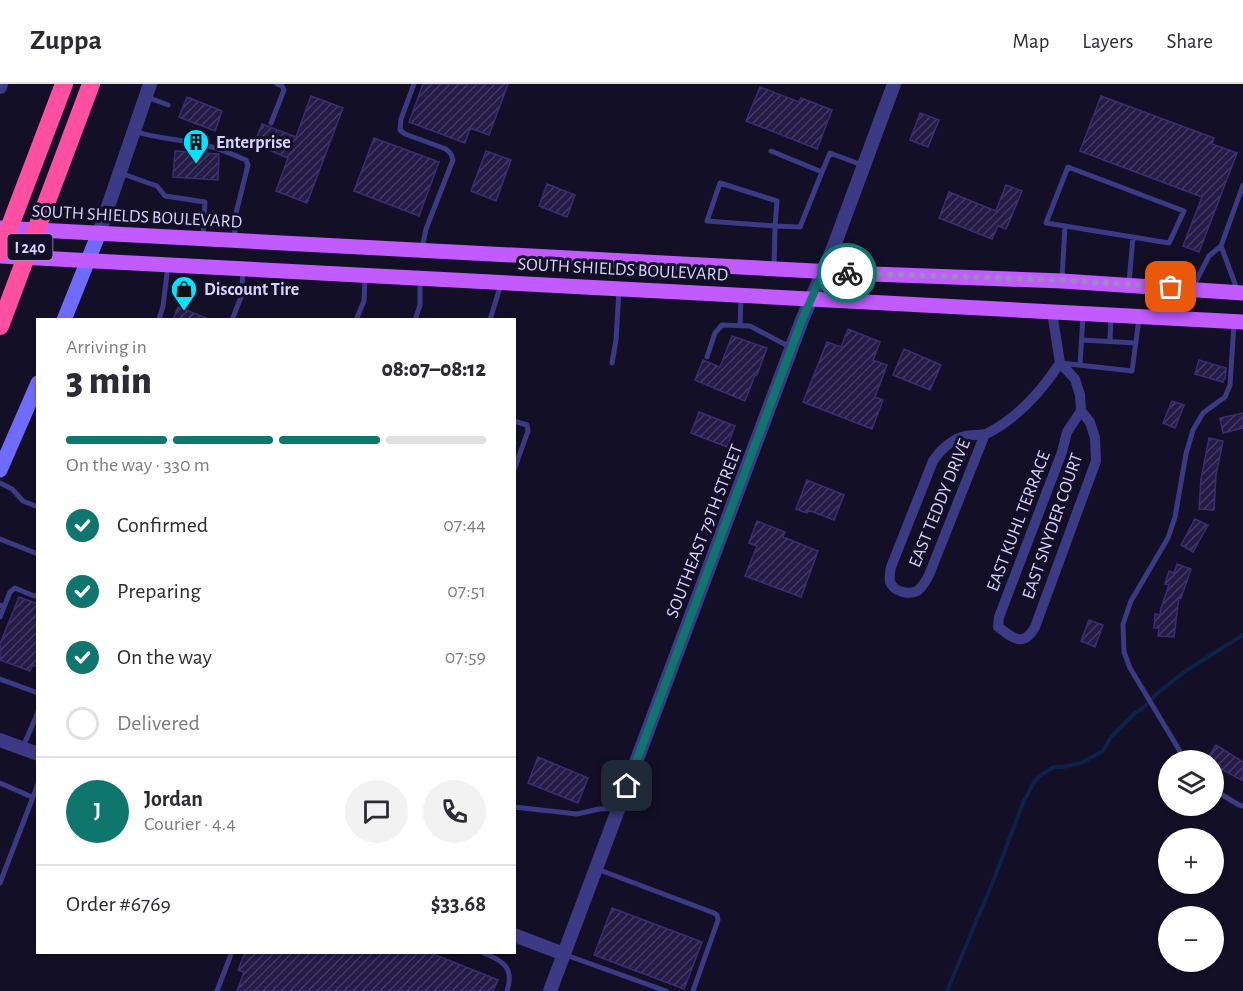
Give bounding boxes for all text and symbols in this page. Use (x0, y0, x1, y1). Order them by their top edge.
text: Zuppa (30, 27, 102, 55)
text: Map (1013, 31, 1049, 52)
text: Layers (1082, 31, 1133, 52)
text: Share (1166, 31, 1213, 52)
building icon: Enterprise (181, 127, 211, 165)
place label: Enterprise (216, 134, 291, 152)
street label: SOUTH SHIELDS BOULEVARD (31, 203, 243, 231)
road number: I 240 (8, 234, 52, 260)
courier (817, 243, 877, 303)
street label: SOUTH SHIELDS BOULEVARD (517, 256, 729, 284)
icon: bike (831, 257, 864, 290)
pin (1145, 261, 1196, 312)
icon: bag (1154, 270, 1187, 303)
shop icon: Discount Tire (169, 274, 199, 312)
place label: Discount Tire (204, 281, 299, 299)
text: Arriving in (66, 337, 147, 357)
text: 08:07–08:12 (381, 358, 486, 380)
text: 3 min (66, 362, 152, 401)
street label: EAST TEDDY DRIVE (906, 436, 974, 570)
street label: SOUTHEAST 79TH STREET (663, 442, 746, 621)
street label: EAST KUHL TERRACE (984, 448, 1054, 594)
street label: EAST SNYDER COURT (1020, 451, 1086, 602)
text: On the way · 330 m (66, 455, 210, 475)
icon: check (66, 509, 99, 542)
text: Confirmed (117, 514, 208, 536)
text: 07:44 (443, 515, 486, 535)
icon: check (66, 575, 99, 608)
text: Preparing (117, 580, 201, 602)
text: 07:51 (447, 581, 486, 601)
icon: check (66, 641, 99, 674)
text: On the way (117, 646, 212, 668)
text: 07:59 (445, 647, 486, 667)
text: Delivered (117, 712, 200, 734)
map controls (1158, 750, 1224, 972)
button: layers (1158, 750, 1224, 816)
pin (601, 760, 652, 811)
icon: home (610, 769, 643, 802)
button: chat (345, 780, 408, 843)
button: phone (423, 780, 486, 843)
text: Jordan (144, 788, 203, 810)
text: J (94, 800, 101, 822)
text: Courier · 4.4 (144, 814, 236, 834)
button: + (1158, 828, 1224, 894)
text: Order #6769 (66, 893, 171, 915)
text: $33.68 (431, 893, 486, 915)
button: − (1158, 906, 1224, 972)

